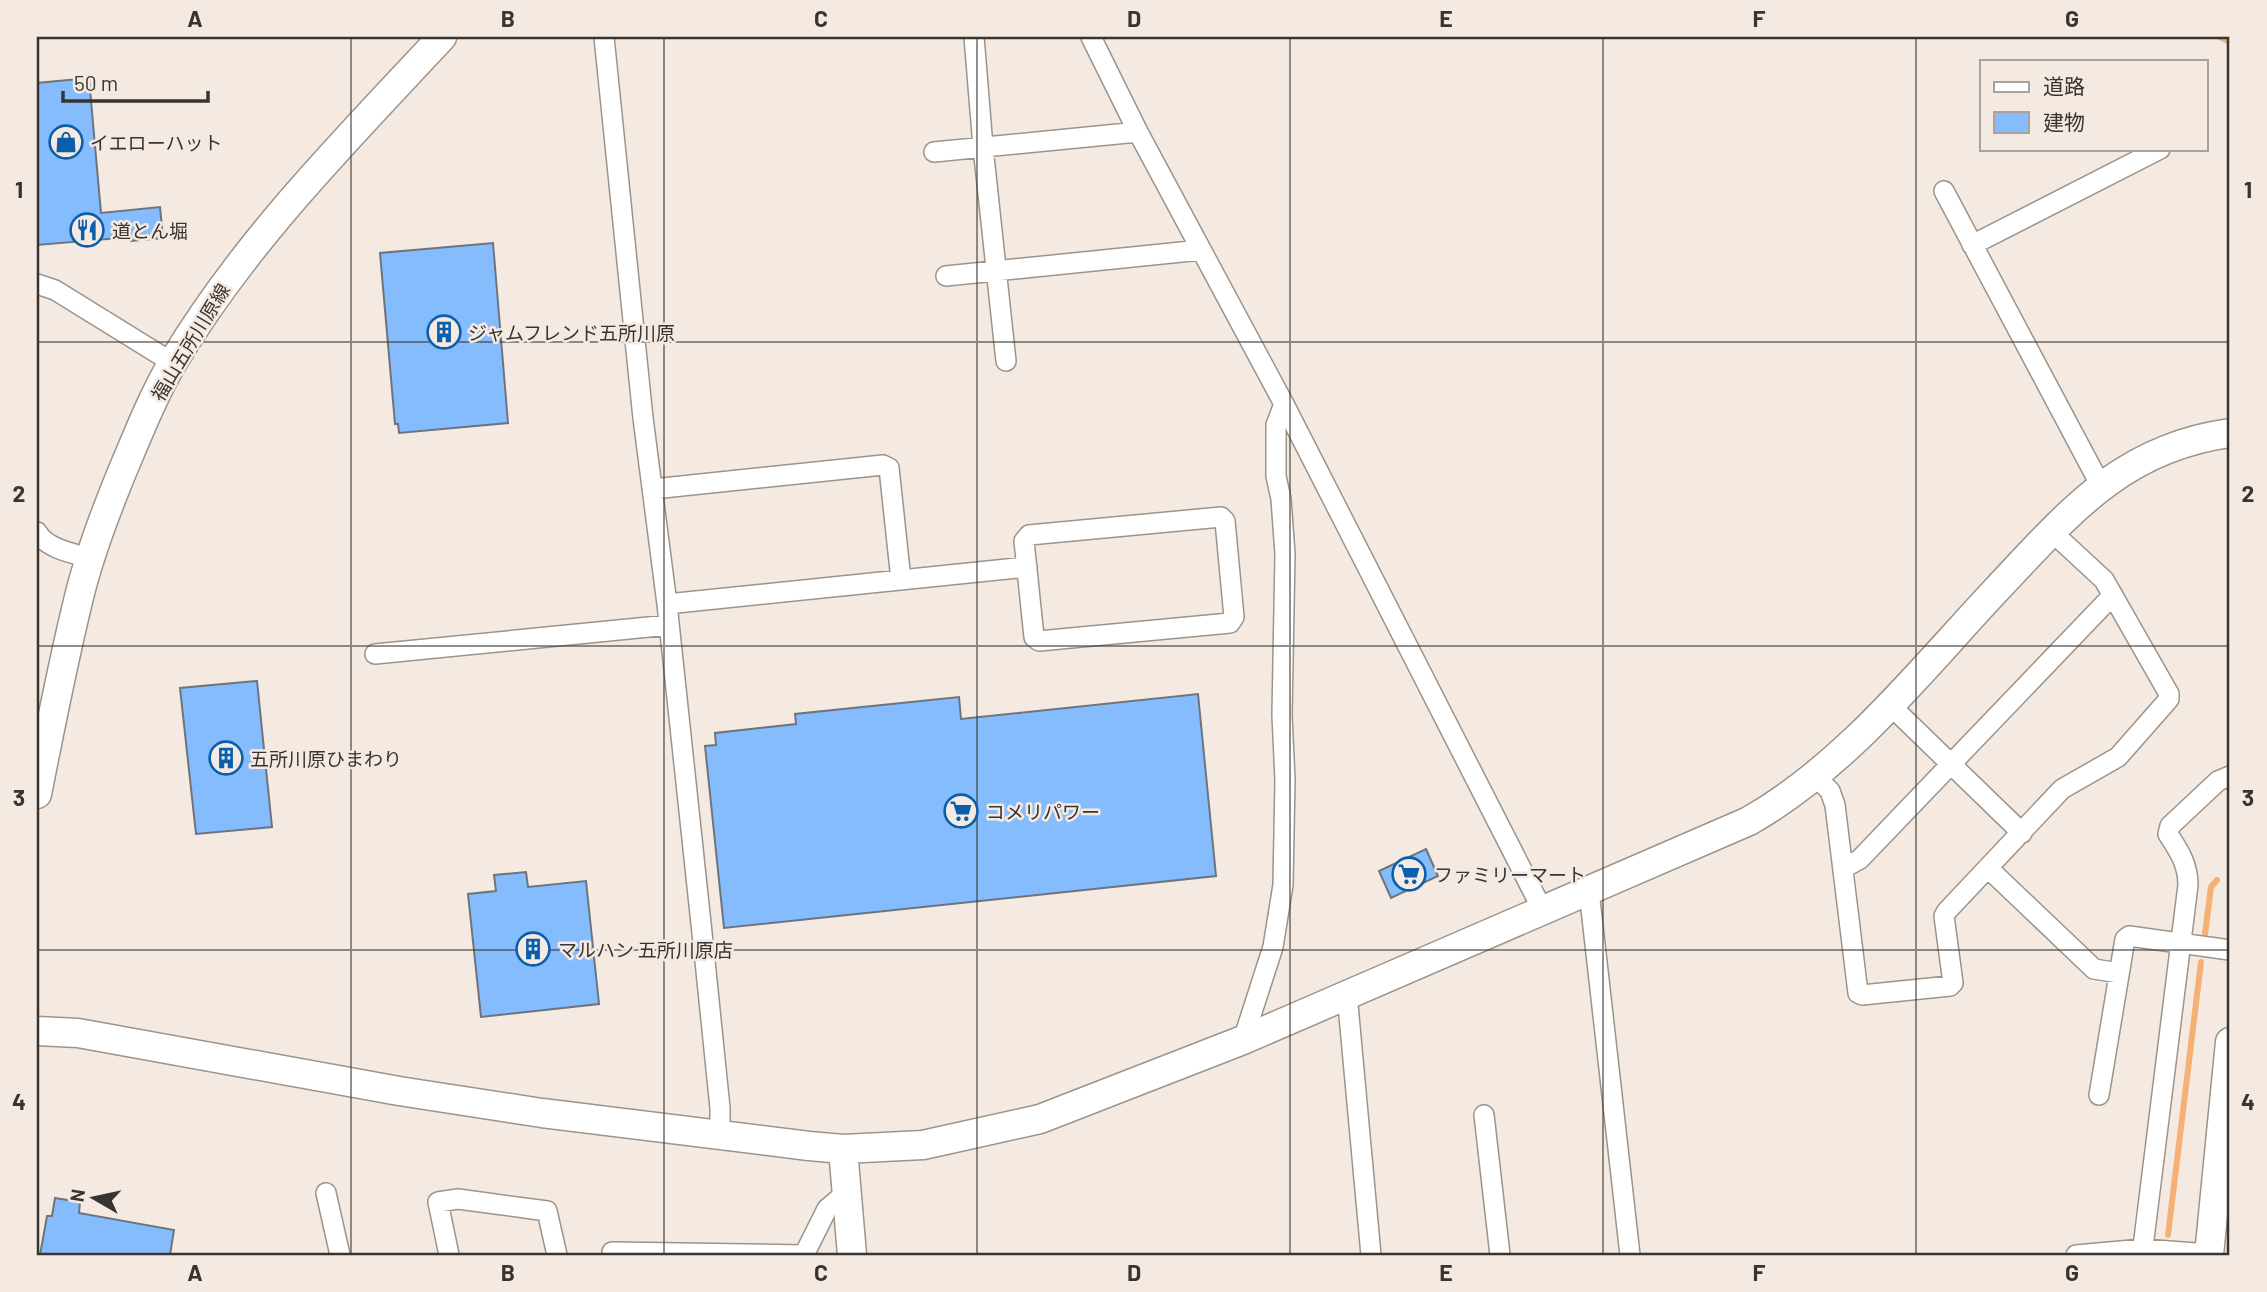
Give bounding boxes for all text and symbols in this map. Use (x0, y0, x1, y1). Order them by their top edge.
text: A (187, 4, 203, 32)
text: B (501, 4, 515, 32)
text: C (814, 4, 828, 32)
text: D (1127, 4, 1141, 32)
text: E (1439, 4, 1453, 32)
text: F (1753, 4, 1766, 32)
text: G (2065, 4, 2079, 32)
scale bar (63, 60, 208, 104)
legend (1980, 60, 2208, 150)
text: 50 m (74, 70, 118, 95)
text: 道路 (2043, 73, 2085, 98)
text: 建物 (2043, 109, 2085, 134)
shop icon: イエローハット (47, 123, 85, 161)
place label: イエローハット (90, 131, 222, 154)
text: 1 (15, 175, 23, 203)
text: 1 (2244, 175, 2252, 203)
restaurant icon: 道とん堀 (68, 211, 106, 249)
place label: 道とん堀 (112, 219, 188, 242)
street label: 福山五所川原線 (146, 279, 234, 405)
building icon: ジャムフレンド五所川原 (425, 313, 463, 351)
place label: ジャムフレンド五所川原 (468, 321, 675, 344)
text: 2 (13, 479, 25, 507)
text: 2 (2242, 479, 2254, 507)
building icon: 五所川原ひまわり (207, 739, 245, 777)
place label: 五所川原ひまわり (250, 747, 402, 770)
text: 3 (13, 783, 25, 811)
text: 3 (2242, 783, 2254, 811)
supermarket icon: コメリパワー (942, 792, 980, 830)
place label: コメリパワー (986, 800, 1100, 823)
supermarket icon: ファミリーマート (1390, 855, 1428, 893)
place label: ファミリーマート (1434, 863, 1586, 886)
building icon: マルハン 五所川原店 (514, 930, 552, 968)
place label: マルハン 五所川原店 (558, 938, 733, 961)
text: 4 (12, 1087, 26, 1115)
text: 4 (2241, 1087, 2255, 1115)
north arrow (60, 1162, 130, 1232)
text: N (64, 1187, 89, 1203)
text: A (187, 1258, 203, 1286)
text: B (501, 1258, 515, 1286)
text: C (814, 1258, 828, 1286)
text: D (1127, 1258, 1141, 1286)
text: E (1439, 1258, 1453, 1286)
text: F (1753, 1258, 1766, 1286)
text: G (2065, 1258, 2079, 1286)

